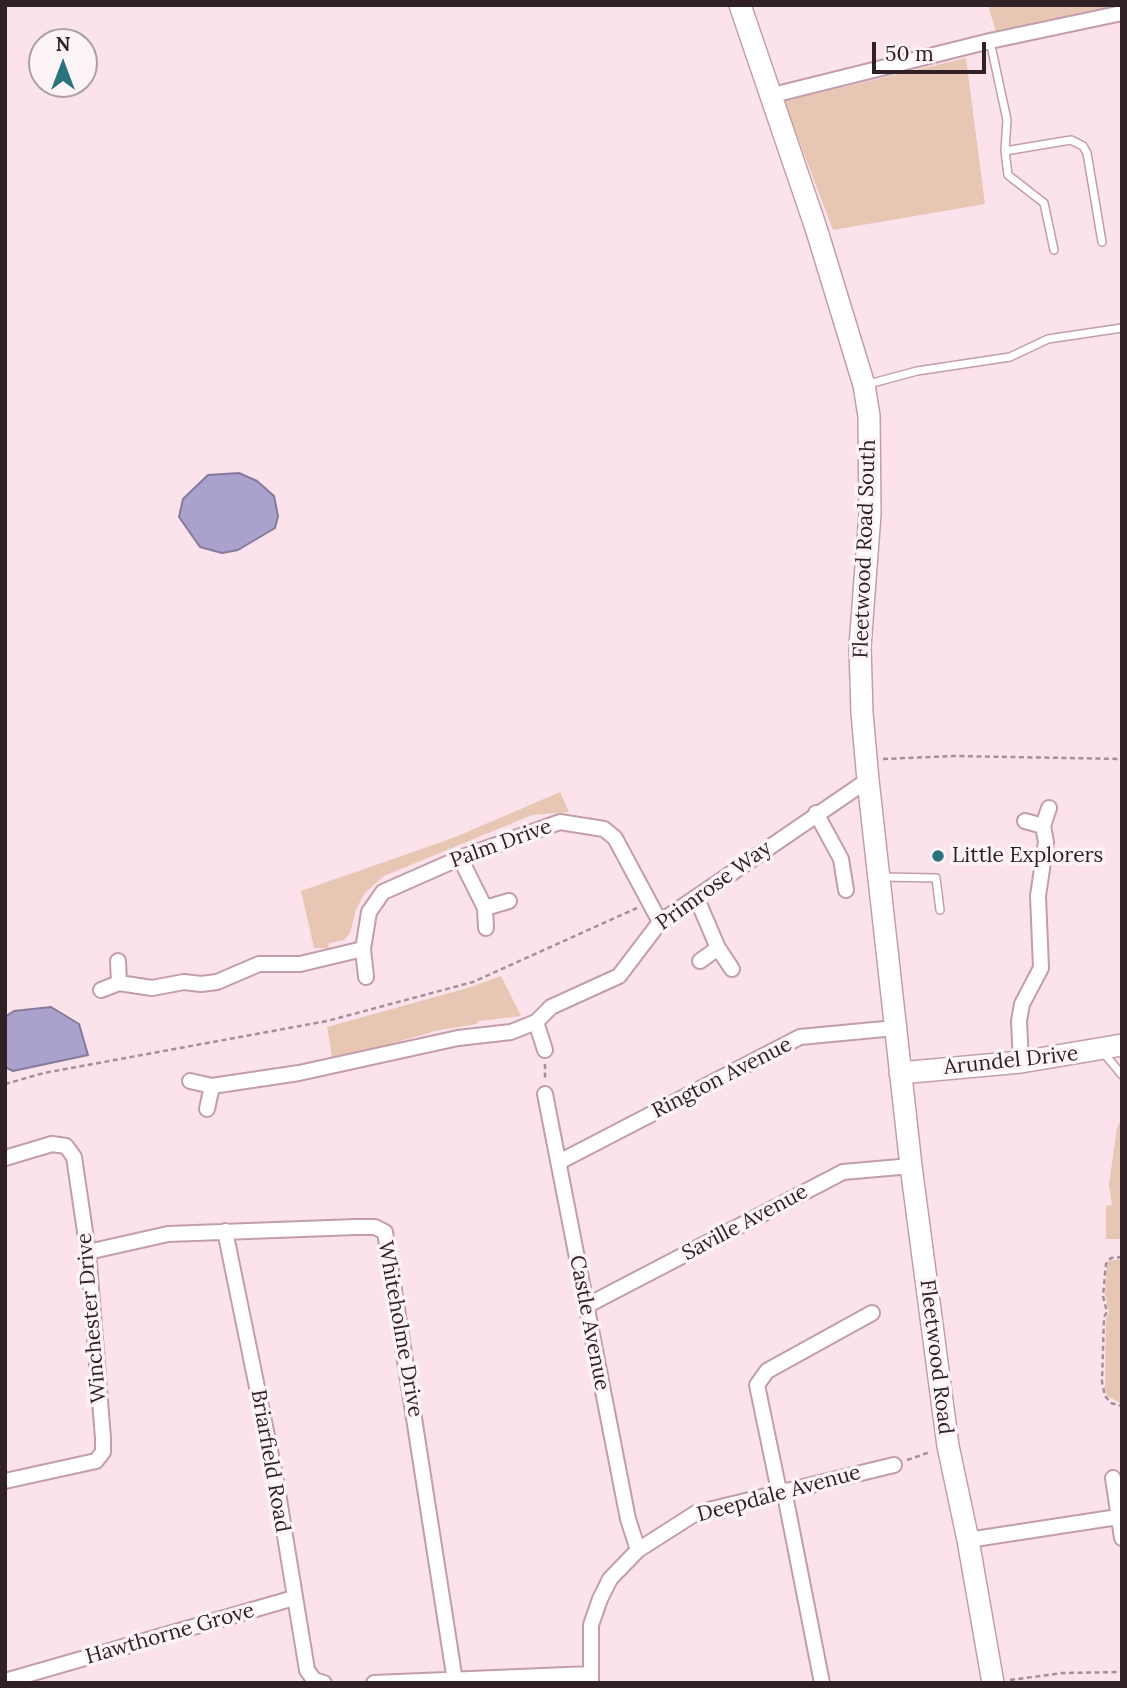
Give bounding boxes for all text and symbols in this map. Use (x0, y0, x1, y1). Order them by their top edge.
north arrow (28, 28, 98, 98)
scale bar (875, 28, 989, 72)
text: N (56, 32, 70, 56)
text: 50 m (885, 40, 934, 67)
street label: Fleetwood Road South (849, 439, 881, 659)
street label: Palm Drive (447, 814, 555, 874)
street label: Primrose Way (652, 836, 776, 936)
place label: Little Explorers (952, 843, 1103, 869)
marker: Little Explorers (930, 848, 946, 864)
street label: Rington Avenue (648, 1032, 796, 1124)
street label: Arundel Drive (942, 1041, 1080, 1081)
street label: Saville Avenue (678, 1179, 812, 1267)
street label: Winchester Drive (72, 1232, 112, 1404)
street label: Whiteholme Drive (372, 1239, 428, 1419)
street label: Castle Avenue (564, 1253, 614, 1393)
street label: Fleetwood Road (914, 1278, 958, 1436)
street label: Briarfield Road (245, 1388, 295, 1534)
street label: Deepdale Avenue (695, 1460, 863, 1528)
street label: Hawthorne Grove (83, 1598, 257, 1670)

